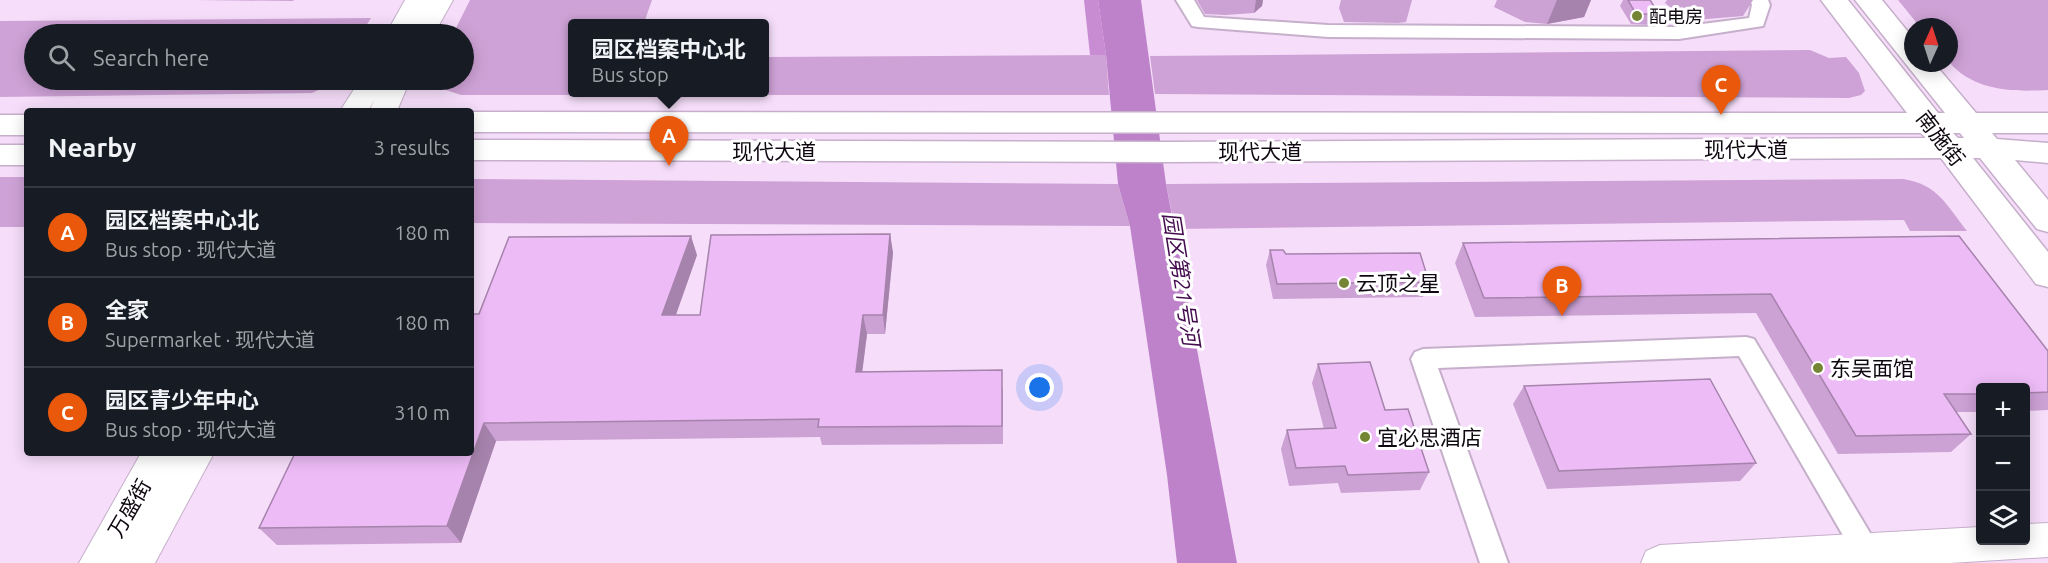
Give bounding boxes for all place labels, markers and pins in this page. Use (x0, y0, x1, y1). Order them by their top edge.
place label: 配电房 (1649, 6, 1703, 26)
marker: 配电房 (1630, 9, 1644, 23)
pin: C (1702, 66, 1740, 115)
pin: A (650, 116, 688, 166)
pin: B (1542, 266, 1582, 316)
place label: 云顶之星 (1356, 271, 1440, 295)
marker: 云顶之星 (1337, 276, 1351, 290)
place label: 东吴面馆 (1830, 356, 1914, 380)
marker: 东吴面馆 (1811, 361, 1825, 375)
place label: 宜必思酒店 (1377, 425, 1482, 449)
marker: 宜必思酒店 (1358, 430, 1372, 444)

